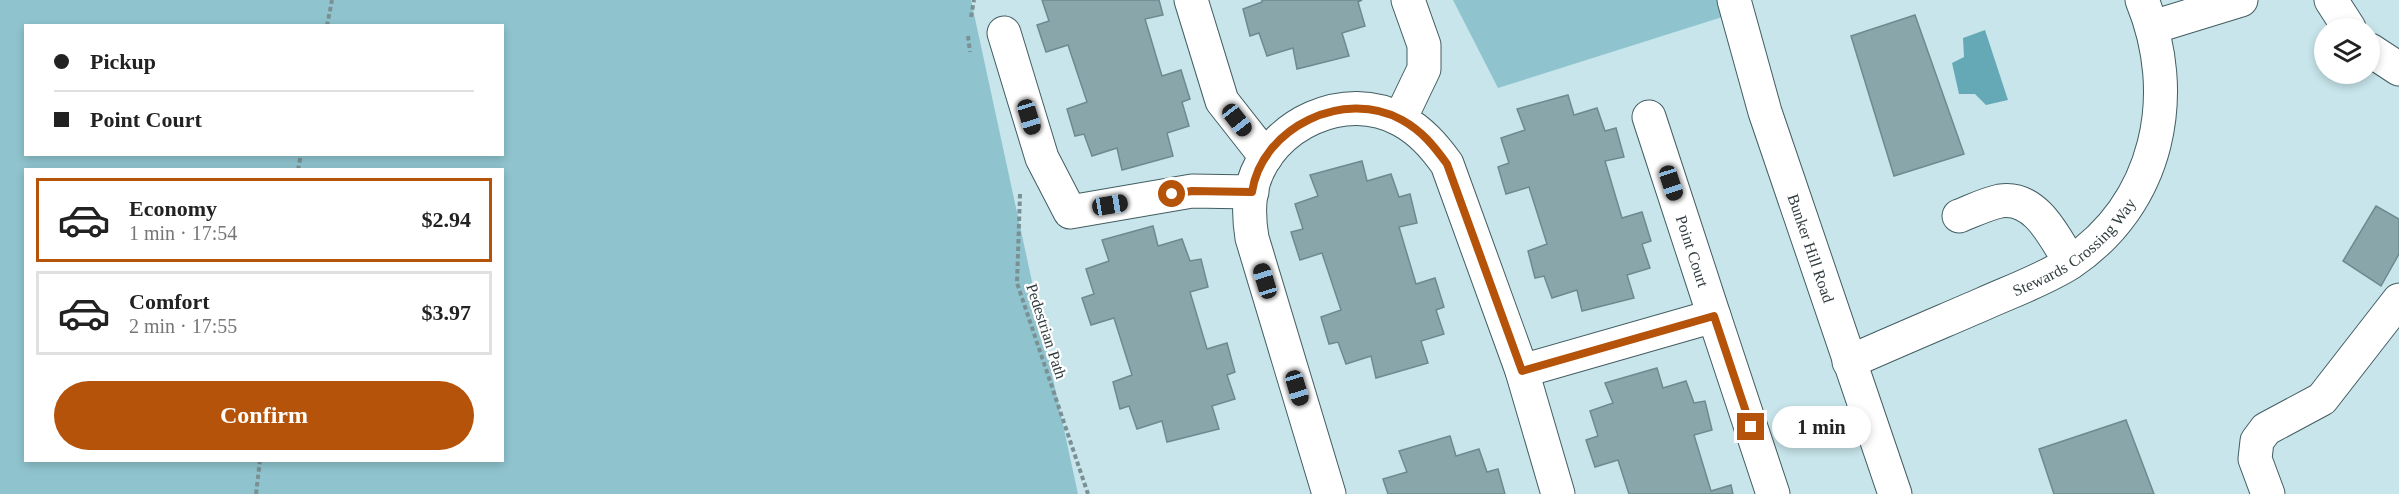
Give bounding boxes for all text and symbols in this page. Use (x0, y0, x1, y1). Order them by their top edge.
map controls (2314, 18, 2380, 84)
button: layers (2314, 18, 2380, 84)
text: Pickup (90, 49, 156, 74)
car (1015, 97, 1043, 137)
car (1219, 100, 1255, 140)
text: Point Court (90, 107, 202, 132)
car (1657, 163, 1685, 203)
route start (1158, 180, 1185, 207)
street label: Bunker Hill Road (1784, 192, 1837, 305)
icon: car (57, 193, 111, 247)
car (1091, 193, 1129, 217)
street label: Stewards Crossing Way (2010, 195, 2140, 299)
text: Economy (129, 196, 217, 221)
text: $2.94 (422, 207, 471, 232)
street label: Point Court (1673, 213, 1712, 290)
text: 1 min · 17:54 (129, 222, 237, 244)
car (1251, 261, 1279, 301)
street label: Pedestrian Path (1023, 281, 1070, 381)
icon: car (57, 286, 111, 340)
text: Comfort (129, 289, 210, 314)
text: $3.97 (422, 300, 471, 325)
text: 2 min · 17:55 (129, 315, 237, 337)
car (1283, 368, 1311, 408)
button: Confirm (54, 381, 474, 450)
callout: 1 min (1772, 406, 1871, 448)
route end (1737, 413, 1764, 440)
text: 1 min (1797, 416, 1846, 438)

